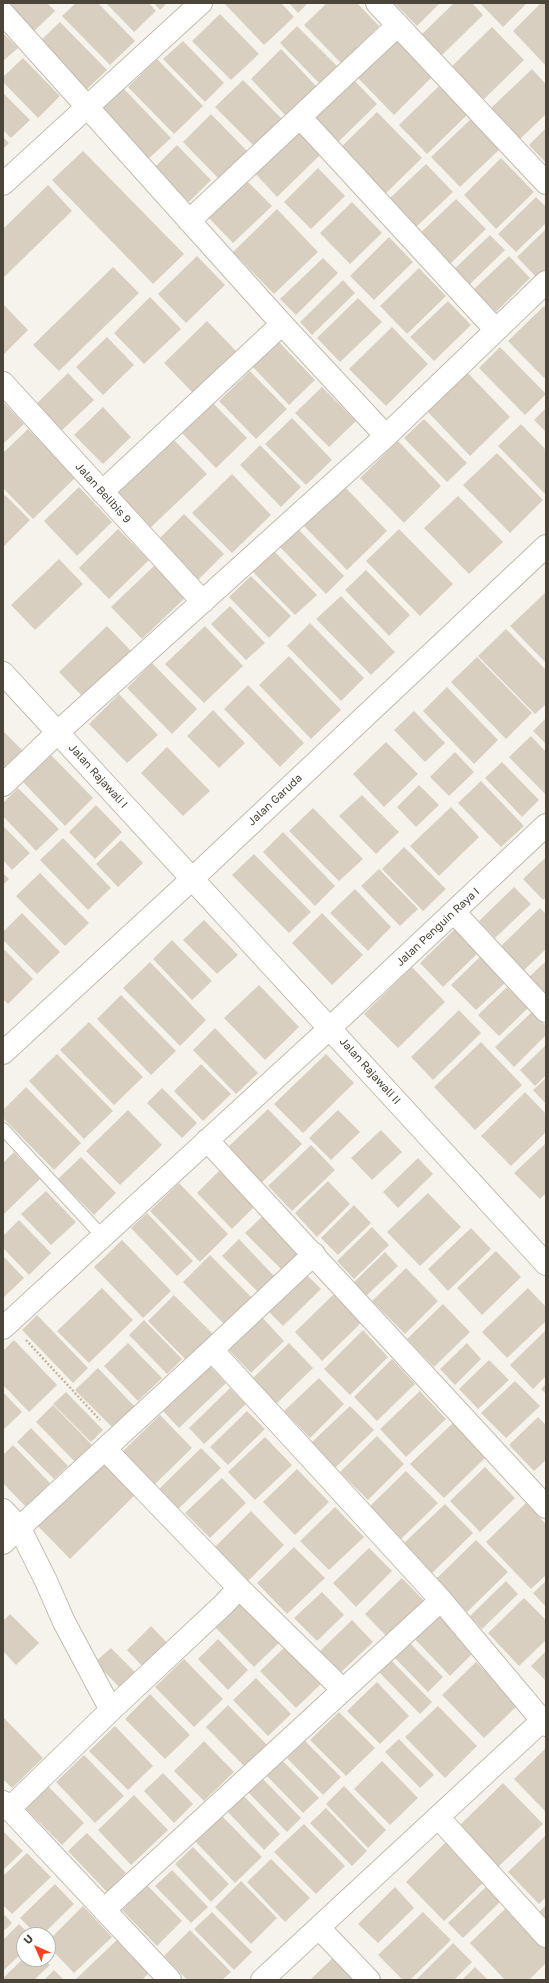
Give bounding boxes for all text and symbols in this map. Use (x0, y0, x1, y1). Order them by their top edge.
street label: Jalan Belibis 9 (72, 460, 134, 526)
street label: Jalan Rajawali I (66, 741, 130, 811)
street label: Jalan Garuda (245, 771, 305, 829)
street label: Jalan Penguin Raya I (394, 885, 482, 969)
street label: Jalan Rajawali II (337, 1035, 403, 1107)
north arrow (16, 1927, 56, 1967)
text: U (20, 1931, 35, 1946)

